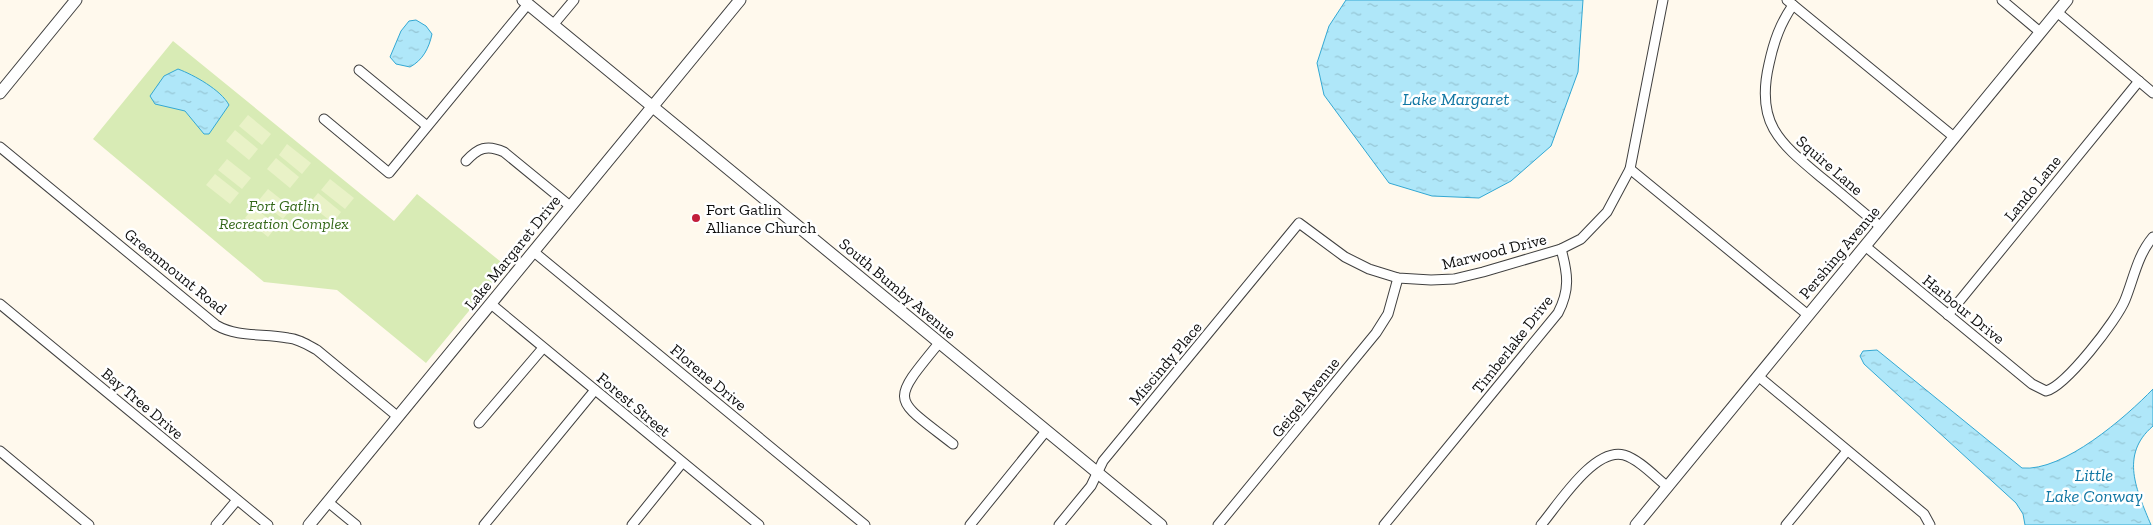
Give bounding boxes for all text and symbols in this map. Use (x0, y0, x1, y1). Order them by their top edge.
water label: Lake Margaret (1403, 88, 1509, 110)
street label: Squire Lane (1793, 131, 1867, 199)
street label: Lando Lane (2000, 151, 2065, 225)
street label: Lake Margaret Drive (460, 191, 564, 313)
park label: Fort Gatlin Recreation Complex (219, 196, 349, 233)
place label: Fort Gatlin Alliance Church (706, 200, 816, 237)
street label: Pershing Avenue (1795, 202, 1884, 303)
marker: Fort Gatlin Alliance Church (690, 212, 702, 224)
street label: Greenmount Road (121, 224, 231, 319)
street label: Marwood Drive (1440, 229, 1548, 274)
street label: South Bumby Avenue (835, 234, 960, 343)
street label: Harbour Drive (1919, 271, 2008, 348)
street label: Timberlake Drive (1468, 291, 1557, 397)
street label: Miscindy Place (1125, 318, 1206, 409)
street label: Florene Drive (667, 340, 751, 415)
street label: Geigel Avenue (1267, 353, 1343, 441)
street label: Bay Tree Drive (98, 364, 187, 443)
street label: Forest Street (593, 368, 674, 441)
water label: Little Lake Conway (2045, 464, 2143, 507)

